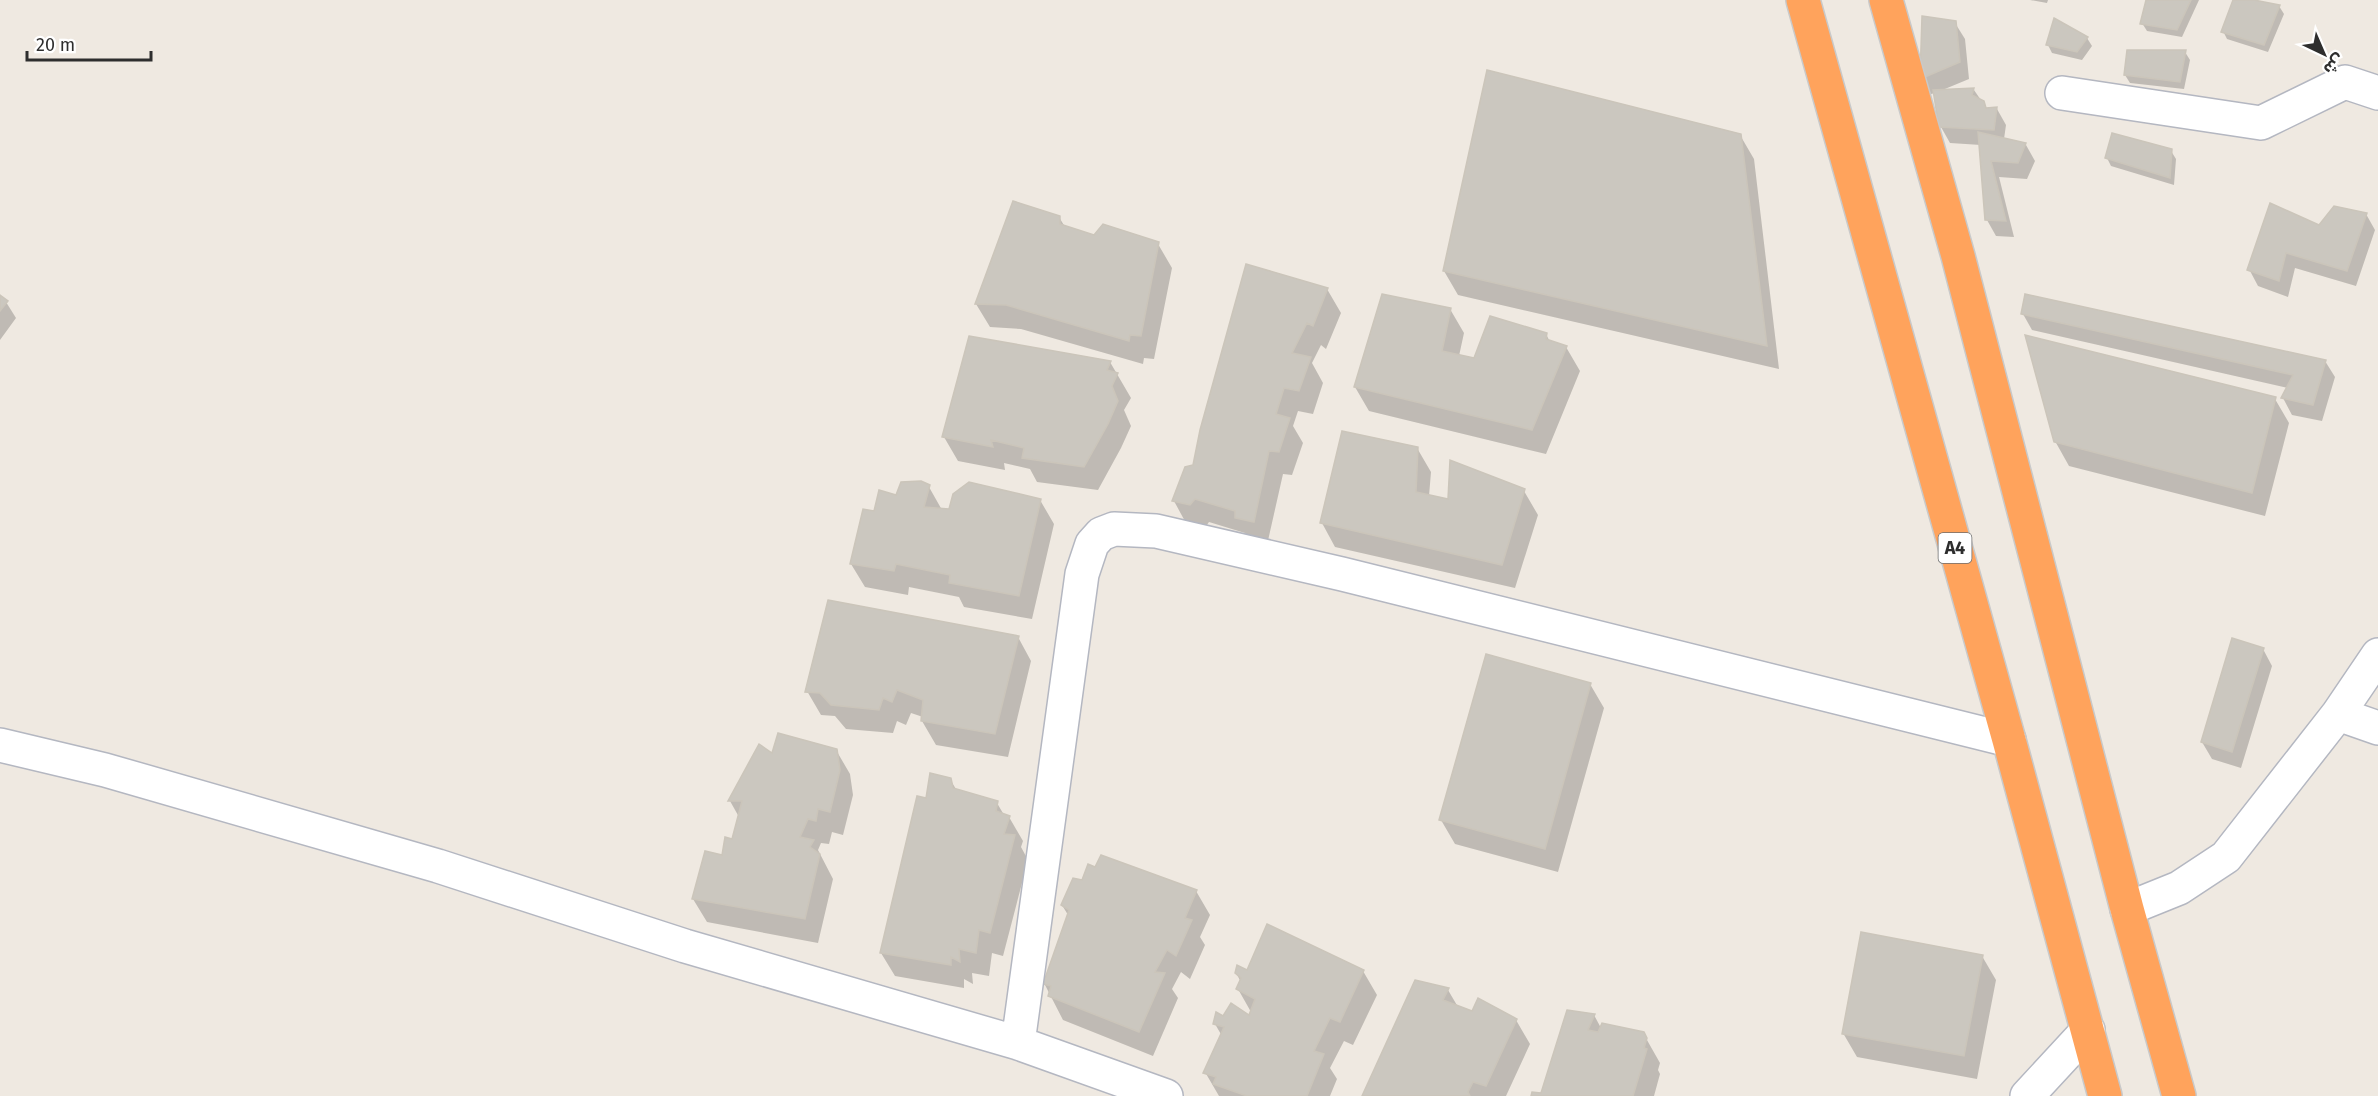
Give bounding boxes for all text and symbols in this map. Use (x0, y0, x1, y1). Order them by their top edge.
scale bar (27, 24, 152, 62)
north arrow (2294, 24, 2354, 84)
text: 20 m (36, 34, 75, 56)
text: ش (2320, 50, 2349, 79)
road number: A4 (1938, 533, 1972, 563)

